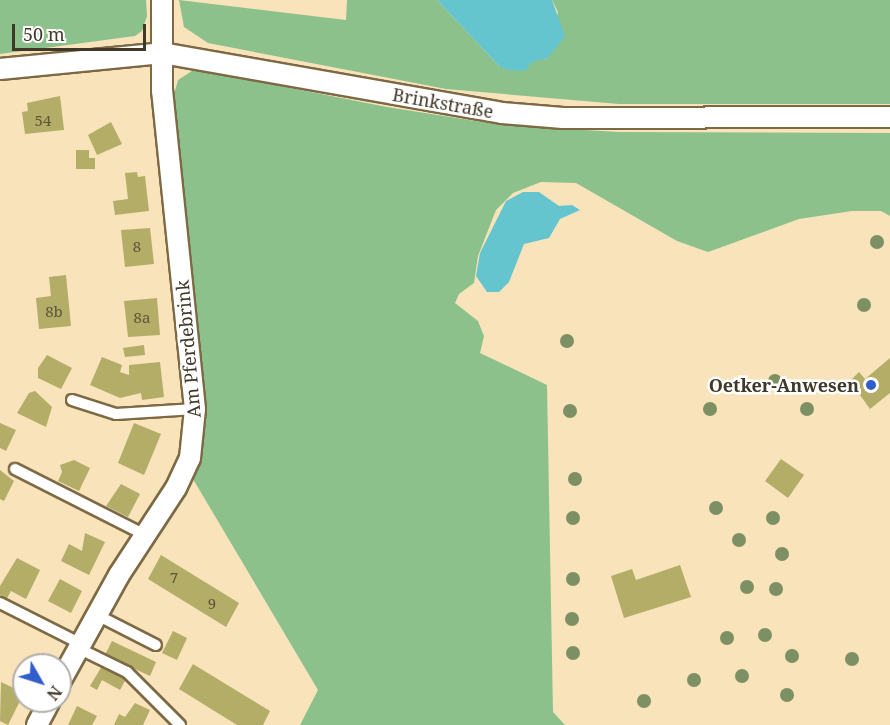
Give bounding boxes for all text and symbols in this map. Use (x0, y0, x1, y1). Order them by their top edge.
scale bar (15, 12, 148, 50)
text: 50 m (23, 22, 65, 46)
street label: Brinkstraße (391, 83, 495, 123)
house number: 54 (35, 112, 51, 130)
house number: 8 (133, 238, 141, 256)
street label: Am Pferdebrink (171, 279, 205, 419)
house number: 8b (45, 303, 63, 321)
house number: 8a (134, 309, 150, 327)
place label: Oetker-Anwesen (709, 374, 859, 396)
marker: Oetker-Anwesen (864, 378, 878, 392)
house number: 7 (170, 569, 178, 587)
house number: 9 (208, 595, 216, 613)
north arrow (12, 653, 72, 713)
text: N (42, 681, 67, 705)

